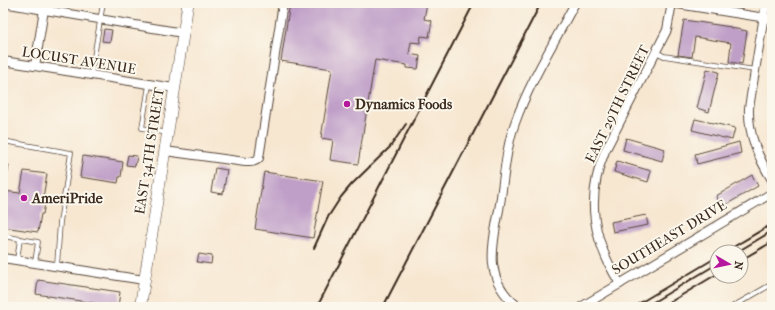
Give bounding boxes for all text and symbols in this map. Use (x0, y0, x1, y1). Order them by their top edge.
street label: EAST 29TH STREET (582, 42, 654, 166)
street label: LOCUST AVENUE (21, 43, 138, 78)
street label: EAST 34TH STREET (131, 86, 168, 216)
place label: Dynamics Foods (355, 96, 453, 113)
marker: Dynamics Foods (342, 99, 352, 109)
place label: AmeriPride (31, 190, 103, 207)
marker: AmeriPride (19, 193, 29, 203)
street label: SOUTHEAST DRIVE (609, 196, 730, 278)
north arrow (709, 244, 749, 284)
text: N (731, 260, 745, 271)

